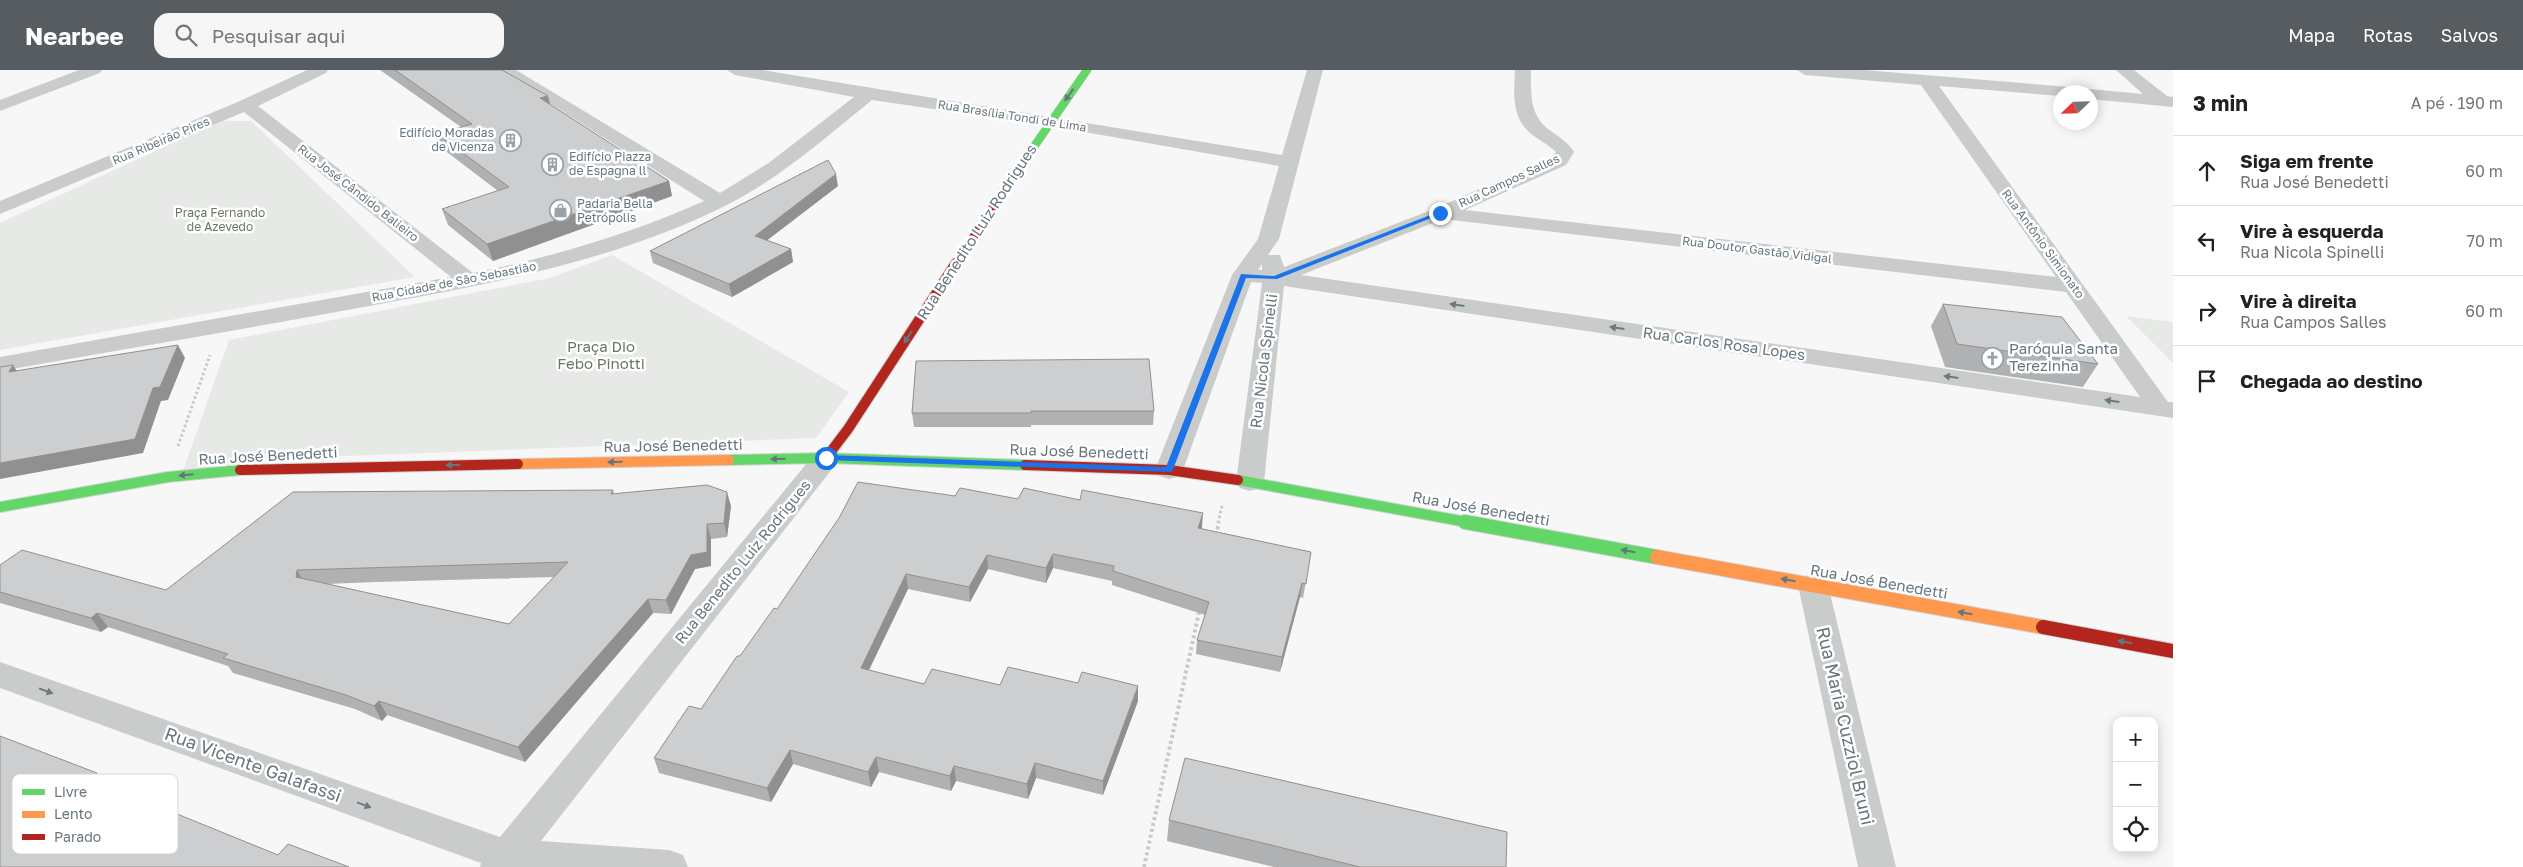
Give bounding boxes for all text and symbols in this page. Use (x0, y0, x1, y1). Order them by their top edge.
search box (154, 13, 504, 58)
text: Nearbee (25, 21, 124, 50)
icon: search (172, 21, 200, 49)
text: Pesquisar aqui (212, 24, 345, 47)
text: Mapa (2288, 24, 2335, 46)
text: Rotas (2363, 24, 2413, 46)
text: Salvos (2441, 24, 2498, 46)
north arrow (2053, 85, 2098, 130)
one-way arrow (1063, 88, 1074, 101)
text: 3 min (2193, 90, 2248, 116)
text: A pé · 190 m (2411, 93, 2503, 113)
street label: Rua Brasília Tondi de Lima (937, 96, 1087, 135)
street label: Rua Ribeirão Pires (110, 113, 212, 168)
place label: Edifício Moradas de Vicenza (399, 125, 494, 154)
building icon: Edifício Moradas de Vicenza (498, 128, 522, 152)
street label: Rua Benedito Luiz Rodrigues (913, 140, 1040, 323)
street label: Rua José Cândido Balieiro (295, 141, 422, 245)
place label: Edifício Piazza de Espagna ll (569, 149, 651, 178)
text: Siga em frente (2240, 149, 2374, 172)
street label: Rua Campos Salles (1456, 151, 1562, 211)
building icon: Edifício Piazza de Espagna ll (541, 152, 565, 176)
icon: ahead (2193, 157, 2221, 185)
text: 60 m (2465, 161, 2503, 181)
text: Rua José Benedetti (2240, 172, 2389, 192)
street label: Rua Antônio Simionato (1999, 186, 2088, 301)
place label: Padaria Bella Petrópolis (577, 196, 653, 225)
shop icon: Padaria Bella Petrópolis (549, 199, 573, 223)
route end (1429, 202, 1452, 225)
park label: Praça Fernando de Azevedo (175, 205, 265, 234)
text: Vire à esquerda (2240, 219, 2383, 242)
icon: left (2193, 227, 2221, 255)
text: 70 m (2466, 231, 2503, 251)
street label: Rua Doutor Gastão Vidigal (1681, 233, 1833, 266)
text: Rua Nicola Spinelli (2240, 242, 2384, 262)
street label: Rua Cidade de São Sebastião (371, 258, 537, 305)
text: Vire à direita (2240, 289, 2357, 312)
street label: Rua Nicola Spinelli (1246, 293, 1280, 429)
icon: right (2193, 297, 2221, 325)
one-way arrow (1448, 300, 1464, 308)
text: 60 m (2465, 301, 2503, 321)
text: Rua Campos Salles (2240, 312, 2386, 332)
street label: Rua Carlos Rosa Lopes (1642, 323, 1806, 363)
one-way arrow (1609, 324, 1625, 332)
one-way arrow (903, 330, 913, 344)
park label: Praça Dio Febo Pinotti (557, 337, 645, 372)
place label: Paróquia Santa Terezinha (2009, 339, 2118, 374)
church icon: Paróquia Santa Terezinha (1981, 346, 2005, 370)
icon: arrive (2193, 367, 2221, 395)
text: Chegada ao destino (2240, 369, 2423, 392)
one-way arrow (1943, 373, 1959, 381)
one-way arrow (2104, 397, 2120, 405)
street label: Rua José Benedetti (603, 435, 743, 455)
street label: Rua José Benedetti (1009, 440, 1149, 462)
street label: Rua José Benedetti (198, 442, 338, 468)
route start (815, 447, 838, 470)
one-way arrow (769, 455, 785, 463)
one-way arrow (607, 458, 623, 466)
one-way arrow (444, 461, 460, 469)
one-way arrow (177, 472, 193, 480)
street label: Rua Benedito Luiz Rodrigues (670, 476, 814, 647)
street label: Rua José Benedetti (1411, 487, 1551, 529)
one-way arrow (1620, 547, 1636, 555)
street label: Rua José Benedetti (1809, 560, 1949, 602)
one-way arrow (1780, 576, 1796, 584)
one-way arrow (1957, 608, 1973, 616)
street label: Rua Maria Cuzziol Bruni (1812, 624, 1880, 827)
one-way arrow (2117, 638, 2133, 646)
one-way arrow (39, 687, 54, 695)
map controls (2113, 717, 2158, 852)
button: + (2113, 717, 2158, 762)
street label: Rua Vicente Galafassi (162, 722, 345, 806)
button: − (2113, 762, 2158, 807)
legend (12, 774, 178, 854)
text: Livre (54, 783, 87, 800)
one-way arrow (356, 802, 371, 809)
text: Lento (54, 805, 92, 822)
button: locate (2113, 807, 2158, 852)
text: Parado (54, 828, 101, 845)

